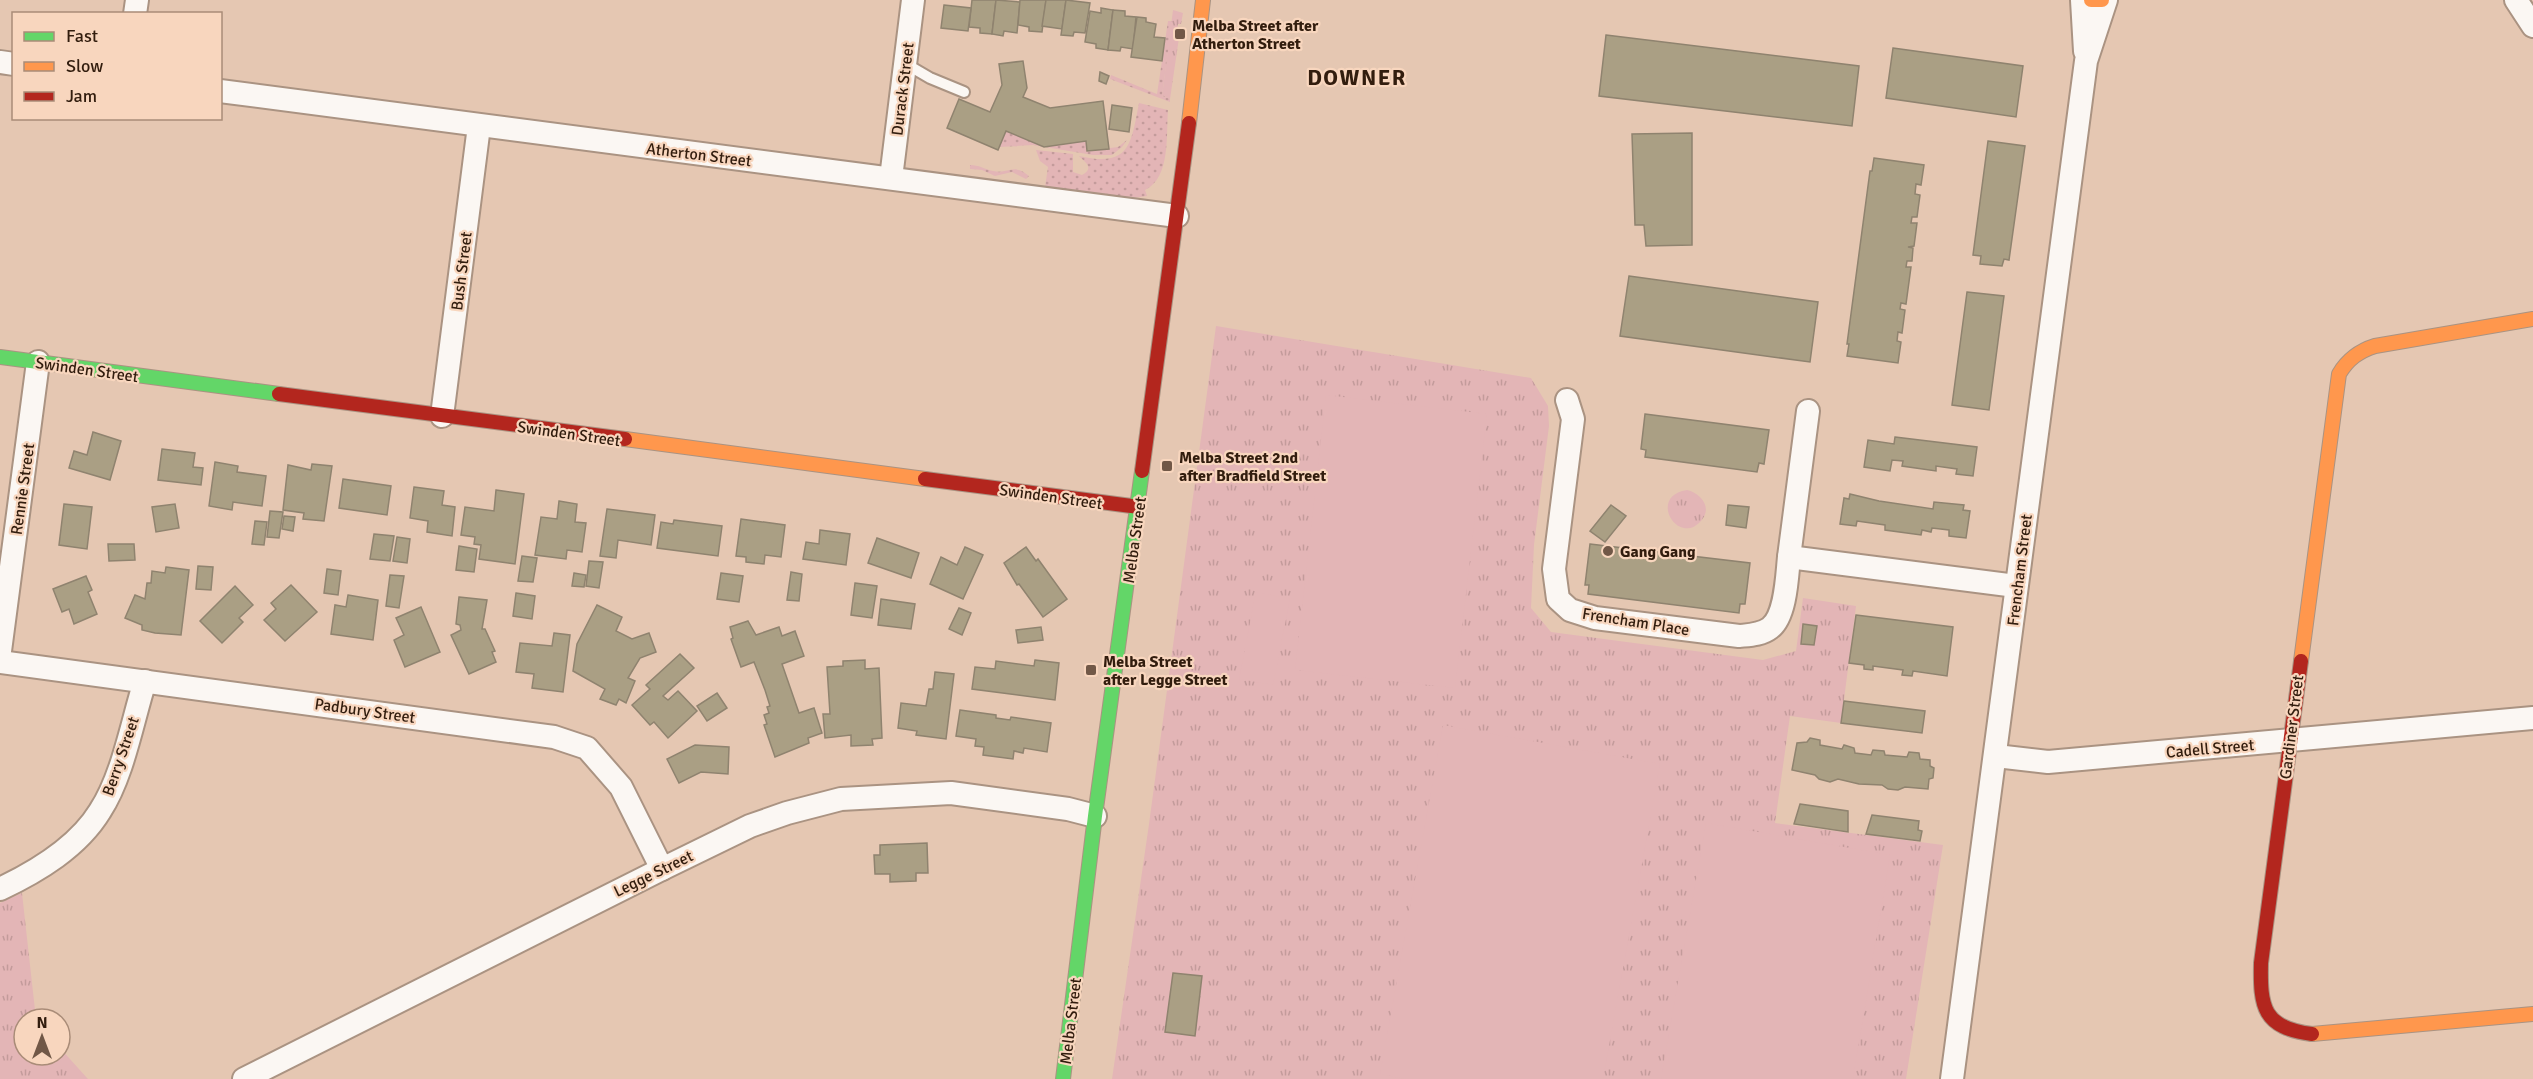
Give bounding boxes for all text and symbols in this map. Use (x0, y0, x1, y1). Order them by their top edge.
legend (12, 12, 222, 120)
place label: Melba Street after Atherton Street (1192, 16, 1319, 54)
text: Fast (66, 25, 98, 47)
marker: Melba Street after Atherton Street (1173, 27, 1187, 41)
street label: Durack Street (887, 41, 919, 137)
text: Slow (66, 55, 103, 77)
district label: DOWNER (1307, 64, 1407, 91)
text: Jam (66, 85, 97, 107)
street label: Atherton Street (645, 139, 753, 171)
street label: Bush Street (447, 230, 477, 312)
street label: Swinden Street (34, 353, 140, 387)
street label: Swinden Street (516, 417, 622, 451)
street label: Rennie Street (7, 442, 39, 536)
place label: Melba Street 2nd after Bradfield Street (1179, 448, 1326, 486)
marker: Melba Street 2nd after Bradfield Street (1160, 459, 1174, 473)
street label: Swinden Street (998, 480, 1104, 514)
street label: Melba Street (1119, 495, 1151, 585)
street label: Frencham Street (2003, 513, 2037, 627)
place label: Gang Gang (1620, 542, 1696, 562)
marker: Gang Gang (1601, 544, 1615, 558)
street label: Frencham Place (1581, 604, 1691, 640)
place label: Melba Street after Legge Street (1103, 652, 1228, 690)
marker: Melba Street after Legge Street (1084, 663, 1098, 677)
street label: Gardiner Street (2276, 674, 2308, 780)
street label: Padbury Street (313, 694, 417, 728)
street label: Berry Street (98, 714, 144, 799)
street label: Cadell Street (2165, 735, 2255, 763)
street label: Legge Street (610, 846, 697, 902)
street label: Melba Street (1056, 976, 1086, 1066)
north arrow (12, 1007, 72, 1067)
text: N (36, 1013, 48, 1033)

